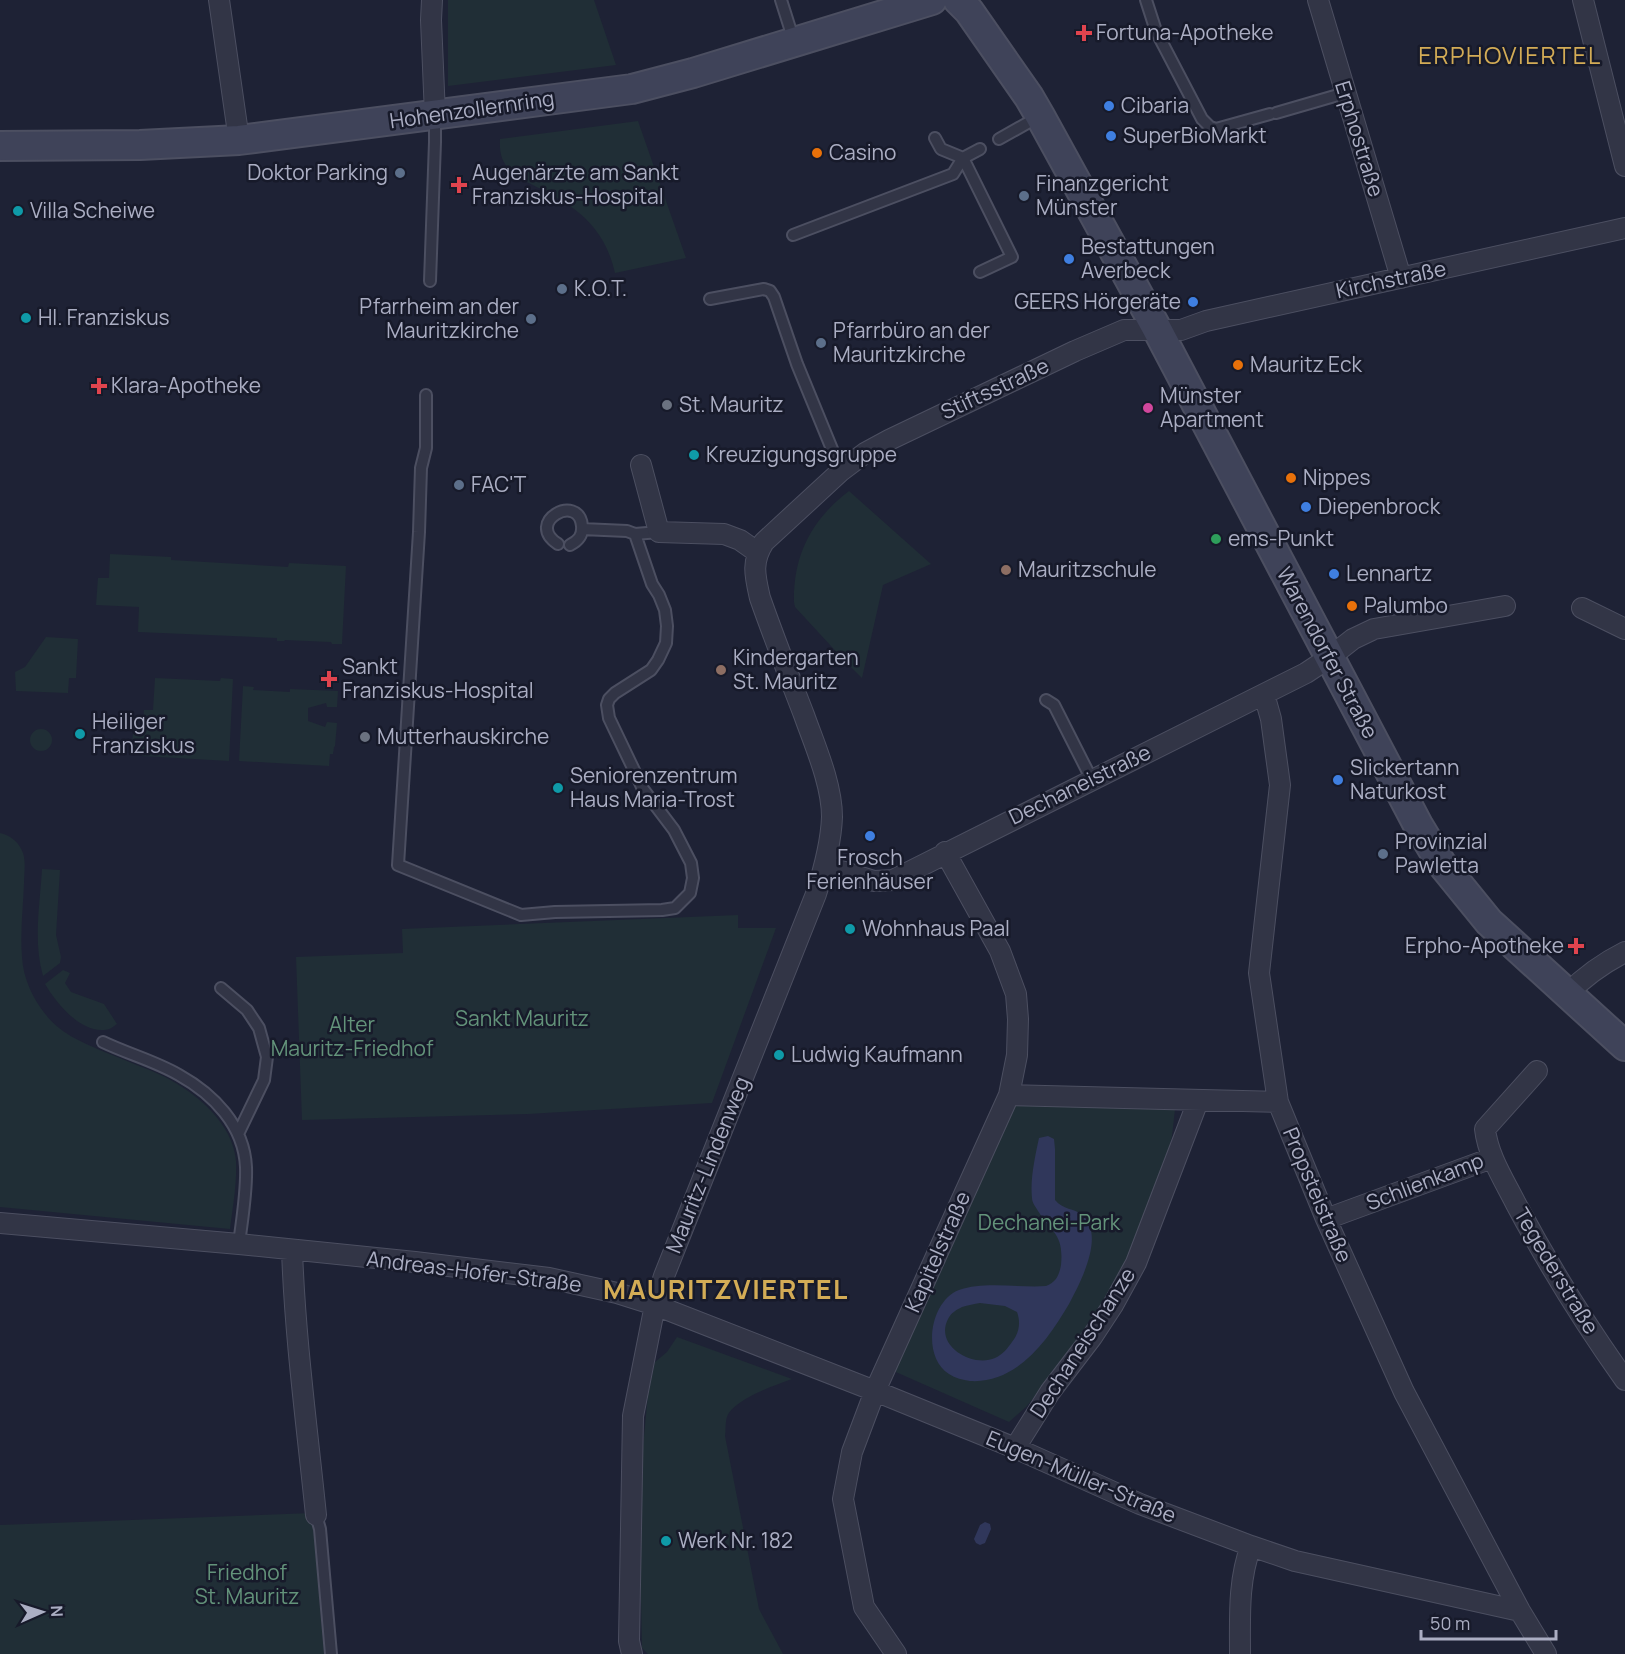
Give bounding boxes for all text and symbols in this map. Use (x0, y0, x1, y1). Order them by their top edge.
place label: Fortuna-Apotheke (1096, 18, 1273, 46)
marker: Fortuna-Apotheke (1077, 26, 1091, 40)
district label: ERPHOVIERTEL (1418, 38, 1602, 71)
street label: Erphostraße (1329, 77, 1391, 200)
street label: Hohenzollernring (388, 84, 556, 134)
place label: Cibaria (1121, 91, 1189, 119)
marker: Cibaria (1102, 99, 1116, 113)
place label: SuperBioMarkt (1123, 121, 1267, 149)
marker: SuperBioMarkt (1104, 129, 1118, 143)
place label: Casino (829, 138, 896, 166)
marker: Casino (810, 146, 824, 160)
place label: Doktor Parking (247, 158, 388, 186)
place label: Augenärzte am Sankt Franziskus-Hospital (472, 158, 679, 210)
marker: Doktor Parking (393, 166, 407, 180)
place label: Finanzgericht Münster (1036, 169, 1169, 221)
marker: Augenärzte am Sankt Franziskus-Hospital (450, 176, 468, 194)
marker: Finanzgericht Münster (1017, 189, 1031, 203)
place label: Villa Scheiwe (30, 196, 155, 224)
marker: Villa Scheiwe (11, 204, 25, 218)
place label: Bestattungen Averbeck (1081, 232, 1215, 284)
marker: Bestattungen Averbeck (1062, 252, 1076, 266)
street label: Kirchstraße (1333, 254, 1448, 304)
place label: K.O.T. (574, 274, 627, 302)
marker: K.O.T. (555, 282, 569, 296)
place label: GEERS Hörgeräte (1014, 287, 1181, 315)
place label: Pfarrheim an der Mauritzkirche (359, 292, 519, 344)
marker: GEERS Hörgeräte (1186, 295, 1200, 309)
place label: Hl. Franziskus (38, 303, 170, 331)
marker: Hl. Franziskus (19, 311, 33, 325)
marker: Pfarrheim an der Mauritzkirche (524, 312, 538, 326)
place label: Pfarrbüro an der Mauritzkirche (833, 316, 990, 368)
marker: Pfarrbüro an der Mauritzkirche (814, 336, 828, 350)
place label: Mauritz Eck (1250, 350, 1363, 378)
street label: Stiftsstraße (936, 351, 1053, 425)
marker: Mauritz Eck (1231, 358, 1245, 372)
place label: Klara-Apotheke (111, 371, 261, 399)
marker: Klara-Apotheke (92, 379, 106, 393)
place label: Münster Apartment (1160, 381, 1264, 433)
place label: St. Mauritz (679, 390, 784, 418)
marker: St. Mauritz (660, 398, 674, 412)
marker: Münster Apartment (1141, 401, 1155, 415)
place label: Kreuzigungsgruppe (706, 440, 897, 468)
marker: Kreuzigungsgruppe (687, 448, 701, 462)
place label: Nippes (1303, 463, 1370, 491)
place label: FAC'T (471, 470, 527, 498)
marker: Nippes (1284, 471, 1298, 485)
marker: FAC'T (452, 478, 466, 492)
place label: Diepenbrock (1318, 492, 1441, 520)
marker: Diepenbrock (1299, 500, 1313, 514)
place label: ems-Punkt (1228, 524, 1334, 552)
marker: ems-Punkt (1209, 532, 1223, 546)
place label: Mauritzschule (1018, 555, 1157, 583)
place label: Lennartz (1346, 559, 1432, 587)
street label: Warendorfer Straße (1271, 562, 1385, 743)
marker: Mauritzschule (999, 563, 1013, 577)
marker: Lennartz (1327, 567, 1341, 581)
place label: Palumbo (1364, 591, 1448, 619)
marker: Palumbo (1345, 599, 1359, 613)
place label: Kindergarten St. Mauritz (733, 643, 859, 695)
place label: Sankt Franziskus-Hospital (342, 652, 534, 704)
marker: Kindergarten St. Mauritz (714, 663, 728, 677)
marker: Sankt Franziskus-Hospital (320, 670, 338, 688)
place label: Heiliger Franziskus (92, 707, 195, 759)
place label: Mutterhauskirche (377, 722, 549, 750)
marker: Heiliger Franziskus (73, 727, 87, 741)
marker: Mutterhauskirche (358, 730, 372, 744)
street label: Dechaneistraße (1004, 738, 1155, 831)
place label: Slickertann Naturkost (1350, 753, 1459, 805)
place label: Seniorenzentrum Haus Maria-Trost (570, 761, 737, 813)
marker: Slickertann Naturkost (1331, 773, 1345, 787)
marker: Seniorenzentrum Haus Maria-Trost (551, 781, 565, 795)
place label: Provinzial Pawletta (1395, 827, 1488, 879)
marker: Frosch Ferienhäuser (863, 829, 877, 843)
place label: Frosch Ferienhäuser (807, 843, 934, 895)
marker: Provinzial Pawletta (1376, 847, 1390, 861)
place label: Wohnhaus Paal (862, 914, 1010, 942)
marker: Wohnhaus Paal (843, 922, 857, 936)
place label: Erpho-Apotheke (1405, 931, 1564, 959)
marker: Erpho-Apotheke (1569, 939, 1583, 953)
park label: Sankt Mauritz (455, 1004, 589, 1032)
park label: Alter Mauritz-Friedhof (271, 1010, 434, 1062)
place label: Ludwig Kaufmann (791, 1040, 963, 1068)
marker: Ludwig Kaufmann (772, 1048, 786, 1062)
street label: Mauritz-Lindenweg (659, 1072, 755, 1257)
street label: Propsteistraße (1277, 1123, 1359, 1266)
street label: Schlienkamp (1362, 1146, 1487, 1216)
street label: Kapitelstraße (898, 1187, 976, 1317)
street label: Tegederstraße (1508, 1202, 1606, 1339)
park label: Dechanei-Park (978, 1208, 1121, 1236)
street label: Andreas-Hofer-Straße (365, 1244, 583, 1298)
street label: Dechaneischanze (1023, 1262, 1141, 1423)
district label: MAURITZVIERTEL (603, 1270, 849, 1307)
street label: Eugen-Müller-Straße (982, 1423, 1181, 1529)
place label: Werk Nr. 182 (678, 1526, 793, 1554)
marker: Werk Nr. 182 (659, 1534, 673, 1548)
park label: Friedhof St. Mauritz (195, 1558, 299, 1610)
north arrow (12, 1582, 72, 1642)
scale bar (1421, 1603, 1556, 1641)
text: N (46, 1605, 68, 1618)
text: 50 m (1430, 1611, 1470, 1635)

